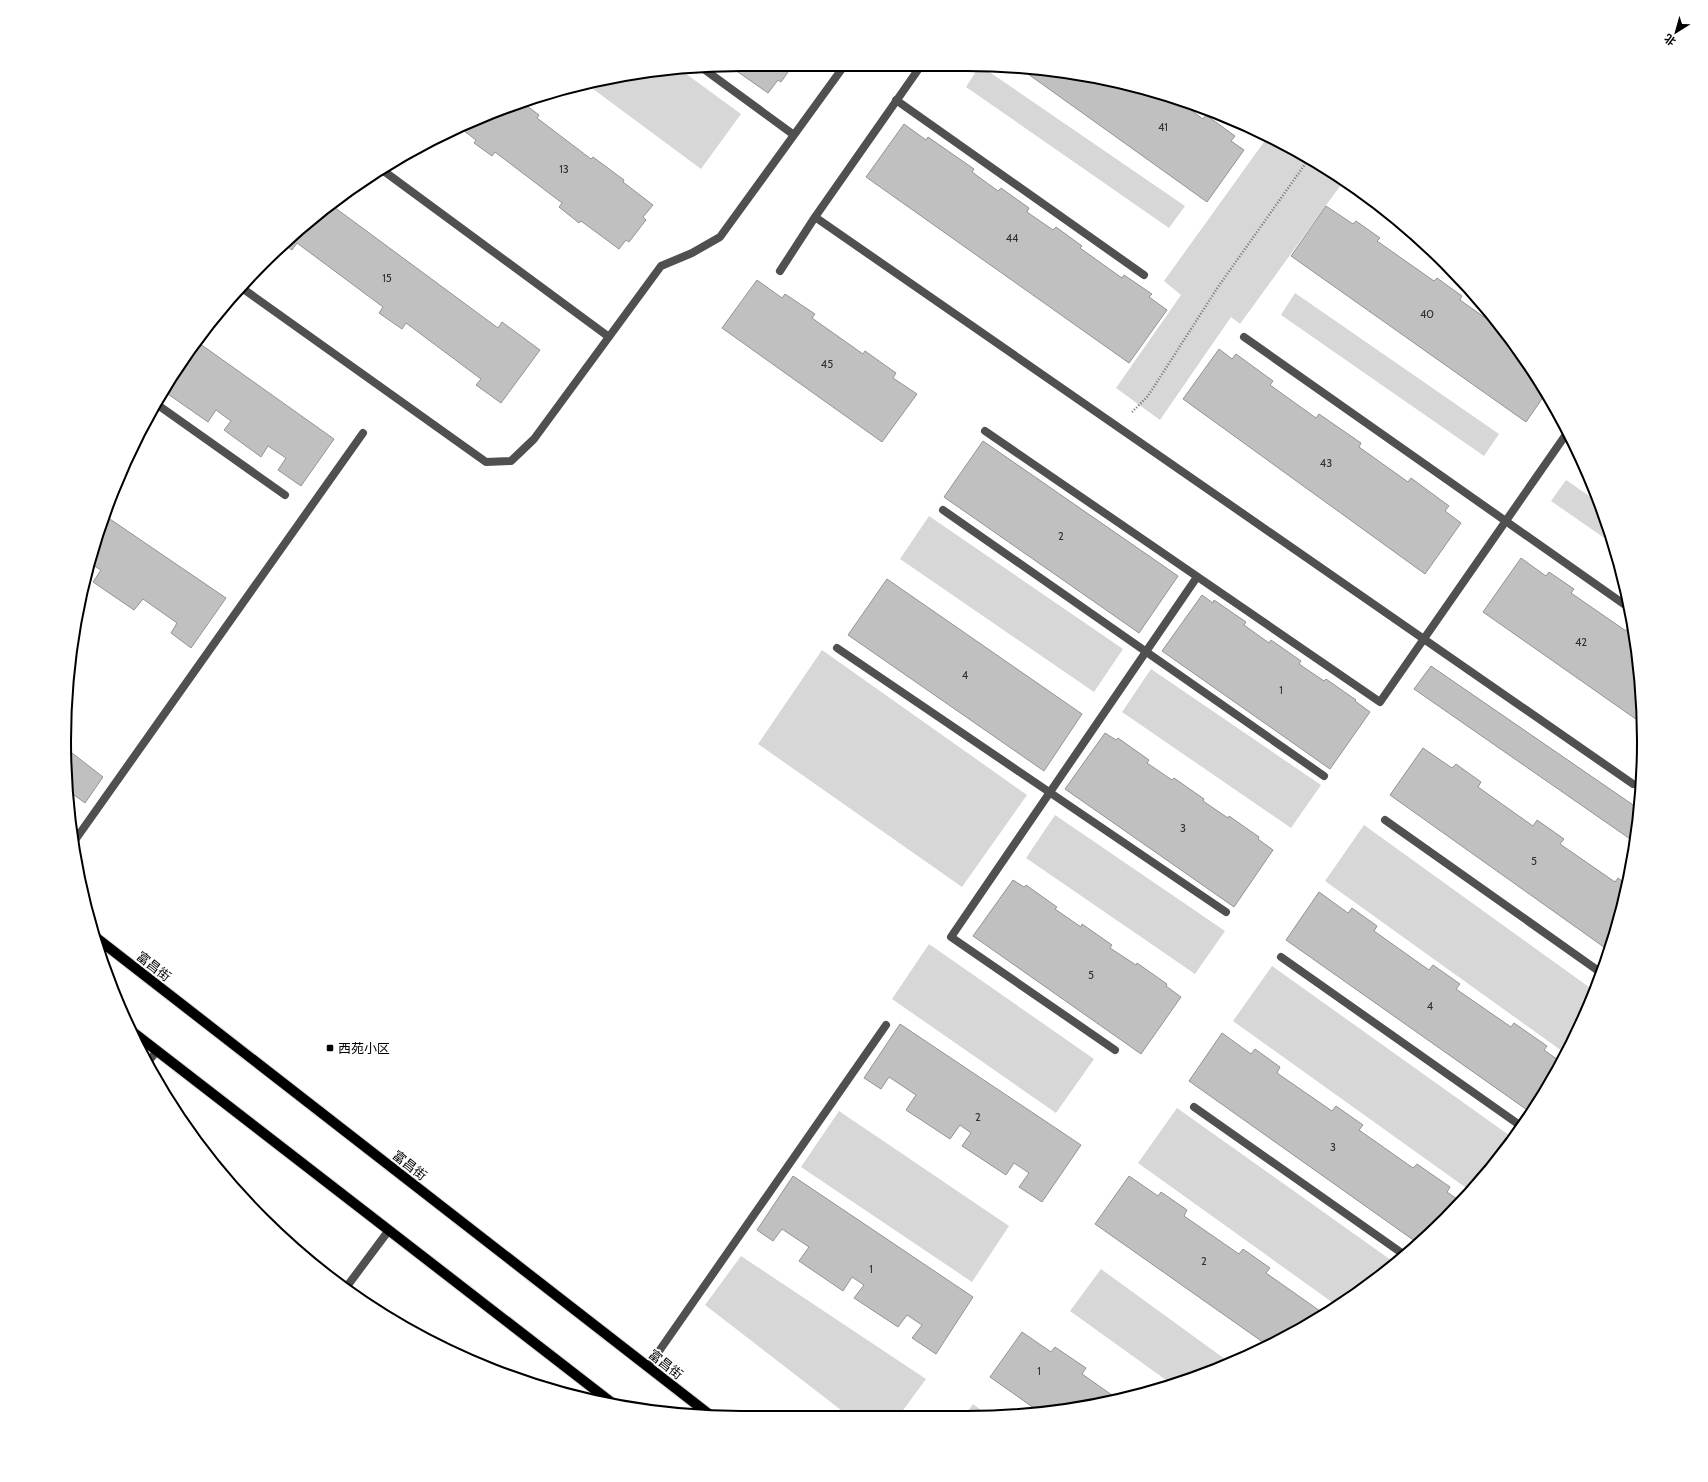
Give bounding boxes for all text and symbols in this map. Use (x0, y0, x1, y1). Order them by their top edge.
north arrow (1656, 12, 1696, 52)
text: 北 (1661, 31, 1679, 49)
house number: 41 (1158, 120, 1168, 134)
house number: 13 (559, 162, 569, 176)
house number: 44 (1006, 231, 1019, 245)
house number: 15 (382, 271, 392, 285)
house number: 40 (1420, 307, 1434, 321)
house number: 45 (821, 357, 833, 371)
house number: 43 (1320, 456, 1332, 470)
house number: 2 (1058, 529, 1064, 543)
house number: 42 (1575, 635, 1587, 649)
house number: 4 (962, 668, 969, 682)
house number: 1 (1279, 683, 1283, 697)
house number: 3 (1180, 821, 1186, 835)
house number: 5 (1531, 854, 1537, 868)
street label: 富昌街 (134, 948, 174, 984)
house number: 5 (1088, 968, 1094, 982)
house number: 4 (1427, 999, 1434, 1013)
place label: 西苑小区 (338, 1040, 390, 1056)
marker: 西苑小区 (325, 1043, 335, 1053)
house number: 2 (975, 1110, 981, 1124)
house number: 3 (1330, 1140, 1336, 1154)
street label: 富昌街 (390, 1147, 430, 1183)
house number: 2 (1201, 1254, 1207, 1268)
house number: 1 (869, 1262, 873, 1276)
street label: 富昌街 (646, 1346, 686, 1382)
house number: 1 (1037, 1364, 1041, 1378)

